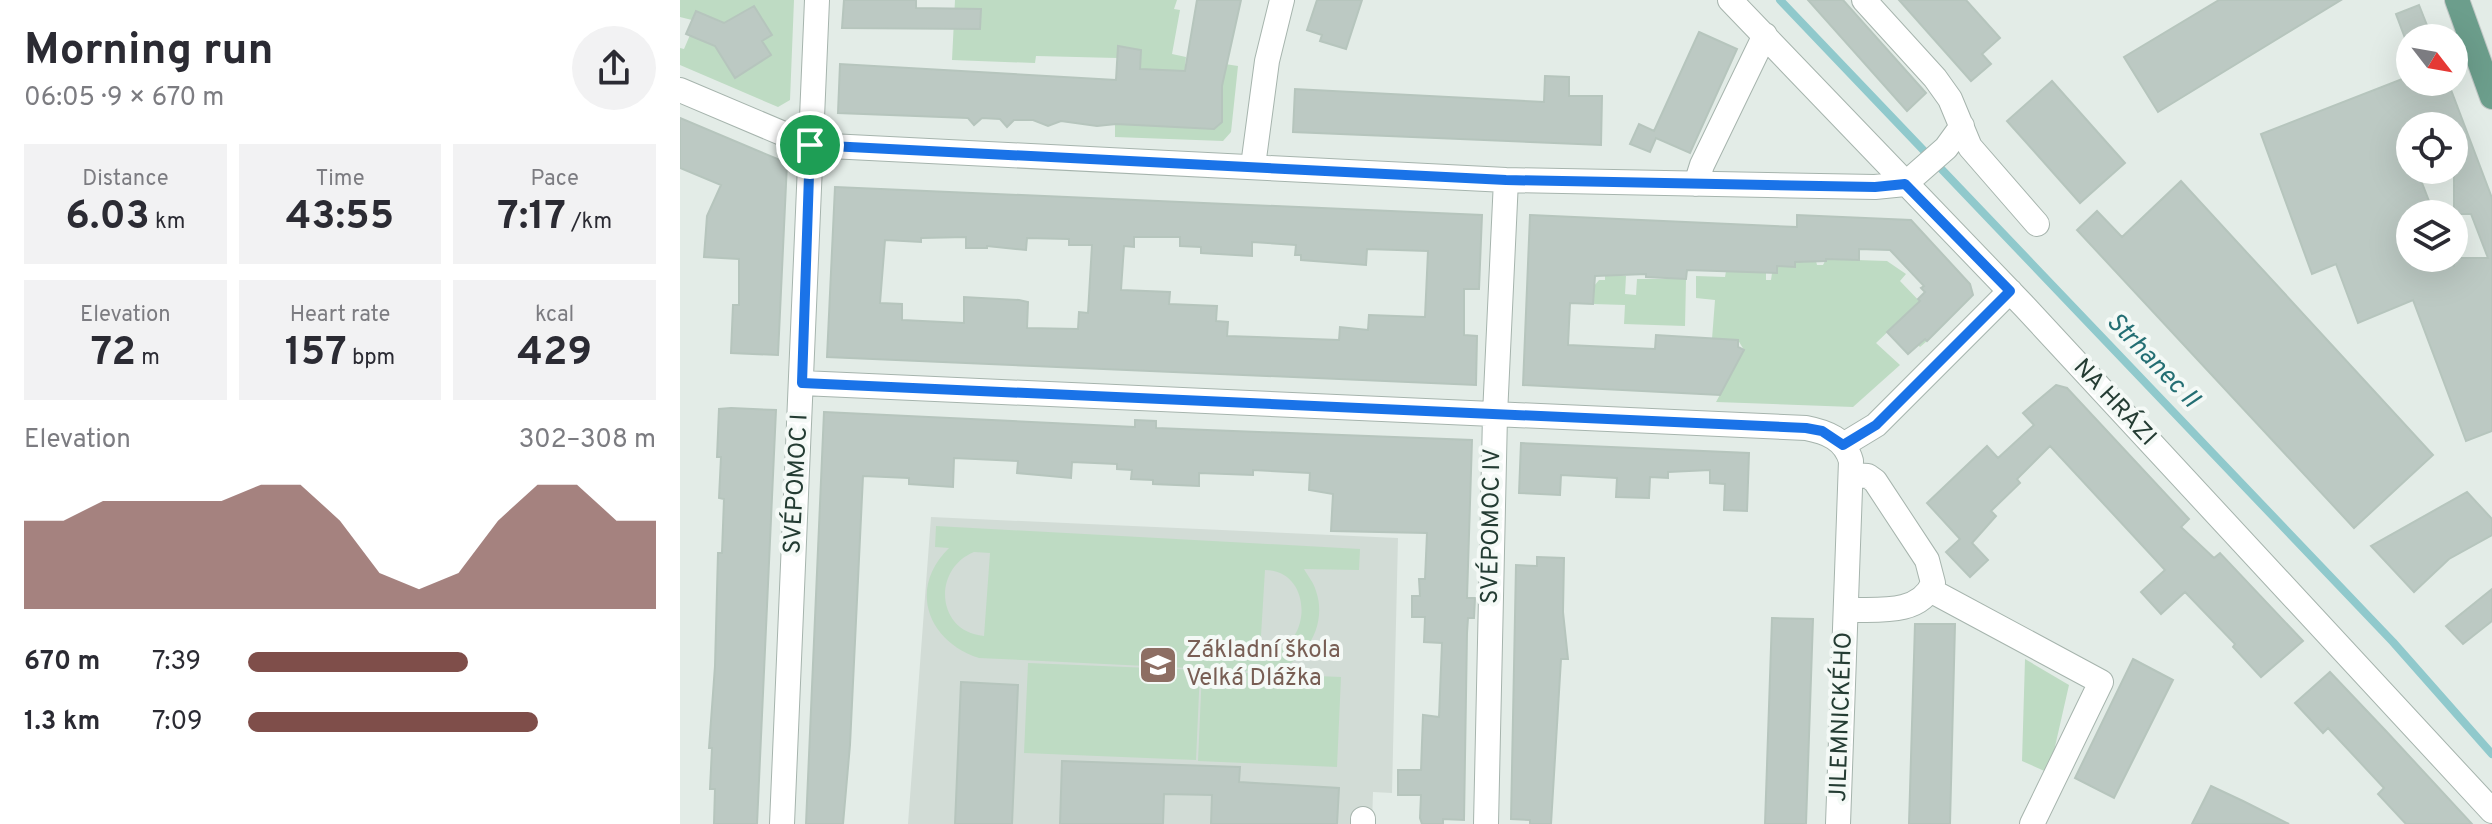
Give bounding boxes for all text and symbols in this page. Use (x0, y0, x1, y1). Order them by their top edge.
text: Morning run (24, 24, 274, 80)
north arrow (2396, 24, 2468, 96)
map controls (2396, 24, 2468, 272)
button: share (572, 26, 656, 110)
text: 06:05 · 9 × 670 m (24, 82, 224, 115)
pin (776, 111, 844, 179)
button: locate (2396, 112, 2468, 184)
icon: arrive (788, 123, 832, 167)
text: Distance (82, 166, 169, 193)
text: Time (315, 166, 365, 193)
text: Pace (530, 166, 579, 193)
text: 6.03 (65, 193, 150, 243)
text: 43:55 (286, 193, 394, 243)
text: 7:17 (497, 193, 566, 243)
button: layers (2396, 200, 2468, 272)
text: km (150, 209, 185, 236)
text: /km (566, 209, 612, 236)
text: Elevation (80, 302, 171, 329)
text: Heart rate (290, 302, 390, 329)
text: kcal (535, 302, 574, 329)
water label: Strhanec II (2098, 306, 2206, 417)
text: 72 (91, 329, 136, 379)
text: 157 (285, 329, 347, 379)
text: 429 (517, 329, 592, 379)
text: m (136, 345, 160, 372)
text: bpm (347, 345, 395, 372)
street label: NA HRÁZI (2066, 352, 2163, 453)
street label: SVÉPOMOC I (776, 413, 816, 555)
text: Elevation (24, 424, 131, 457)
text: 302–308 m (519, 424, 656, 457)
street label: SVÉPOMOC IV (1474, 448, 1508, 604)
street label: JILEMNICKÉHO (1822, 632, 1860, 802)
place label: Základní škola Velká Dlážka (1186, 636, 1341, 694)
school or university icon: Základní škola Velká Dlážka (1137, 644, 1179, 686)
text: 670 m (24, 646, 100, 679)
text: 7:39 (152, 646, 201, 679)
text: 1.3 km (24, 706, 100, 739)
text: 7:09 (152, 706, 203, 739)

